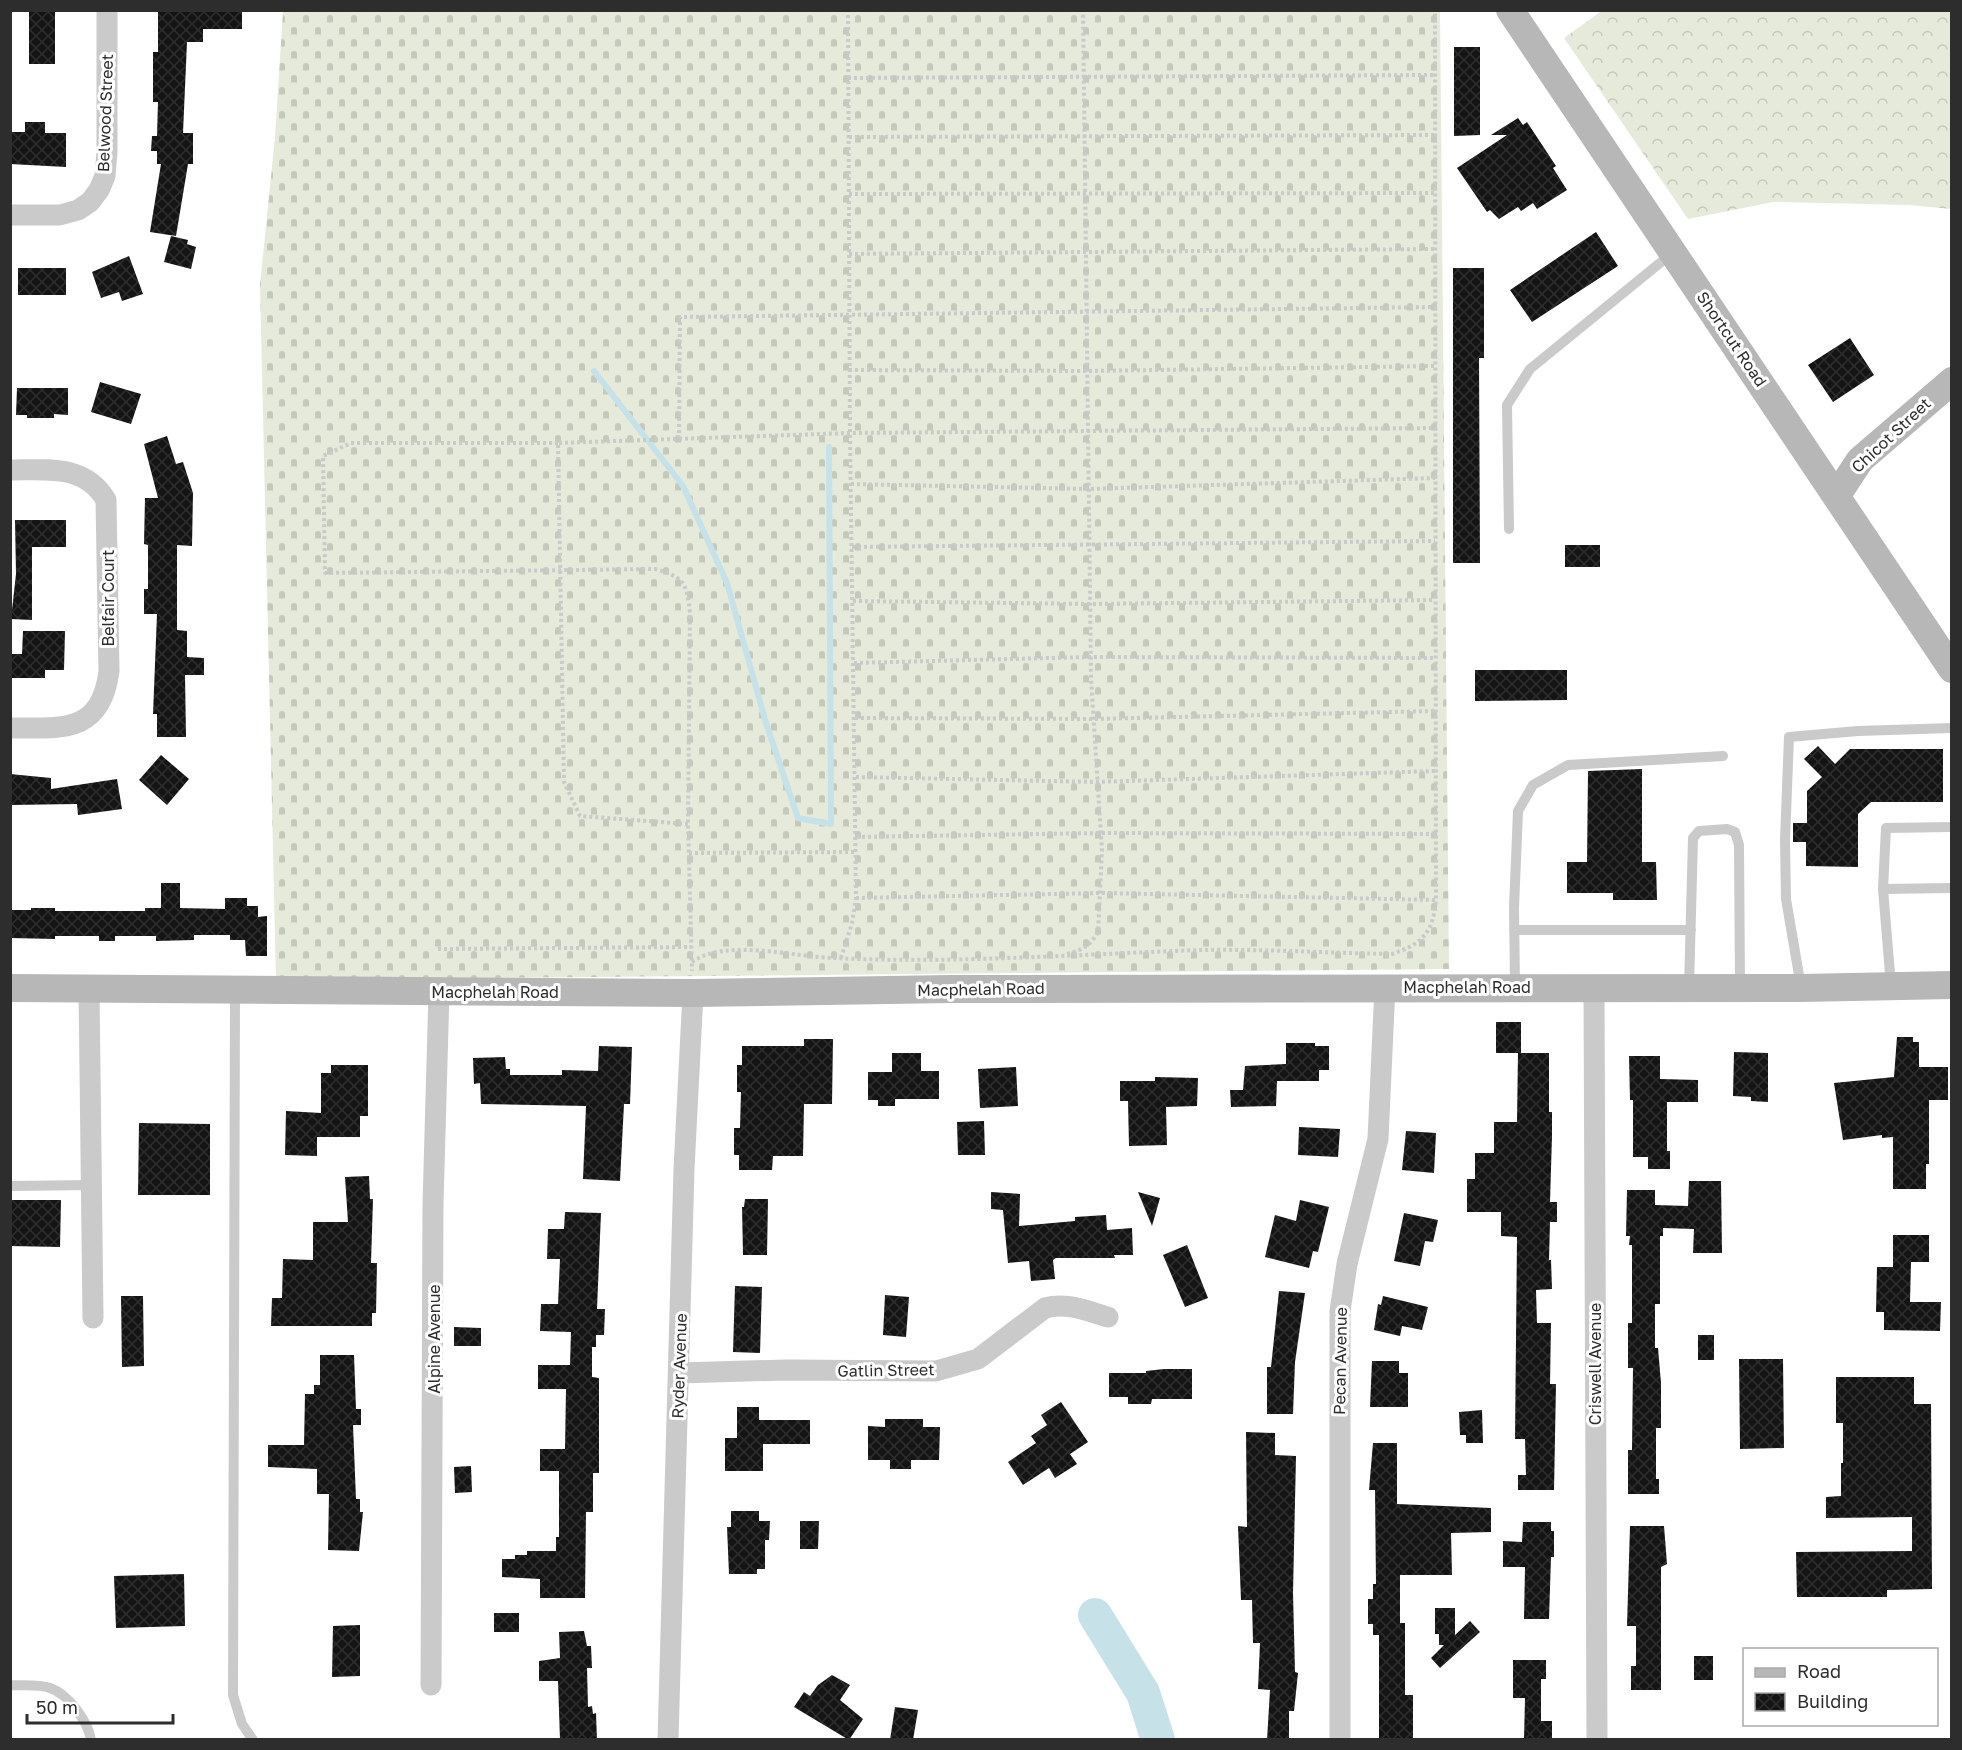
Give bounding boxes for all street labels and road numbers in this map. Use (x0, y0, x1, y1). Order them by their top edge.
street label: Belwood Street (93, 54, 117, 172)
street label: Shortcut Road (1693, 288, 1771, 390)
street label: Chicot Street (1847, 393, 1935, 477)
street label: Belfair Court (98, 549, 118, 647)
street label: Macphelah Road (1403, 977, 1531, 997)
street label: Macphelah Road (917, 978, 1045, 1000)
street label: Macphelah Road (431, 982, 559, 1002)
street label: Alpine Avenue (424, 1284, 444, 1394)
street label: Criswell Avenue (1585, 1303, 1605, 1425)
street label: Pecan Avenue (1329, 1307, 1351, 1415)
street label: Ryder Avenue (667, 1313, 691, 1419)
street label: Gatlin Street (837, 1359, 935, 1381)

